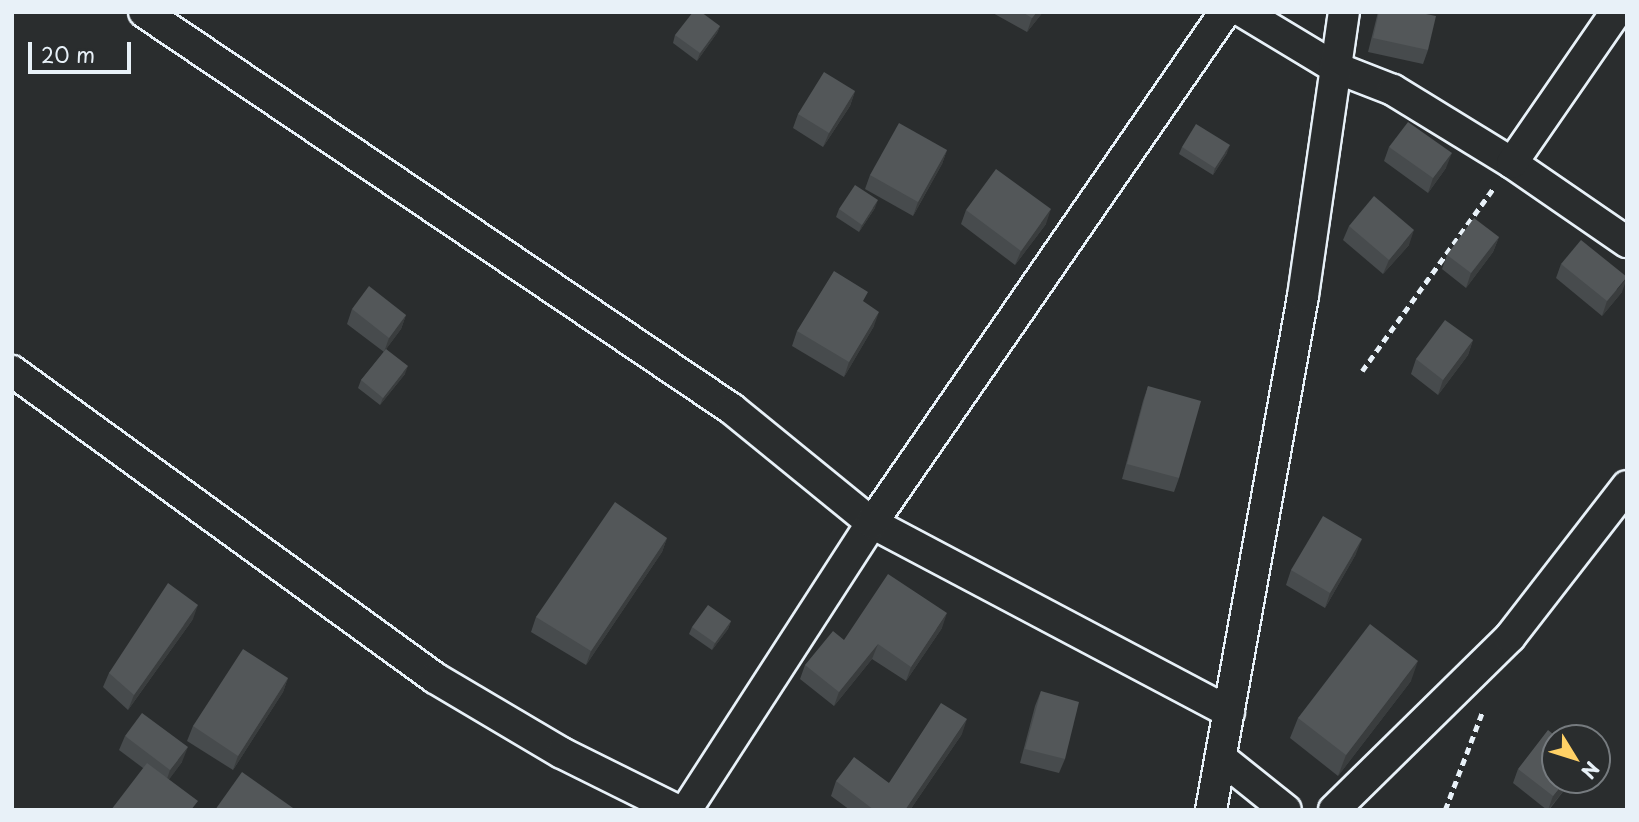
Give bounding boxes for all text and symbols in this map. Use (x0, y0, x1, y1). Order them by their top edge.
scale bar (32, 28, 135, 72)
text: 20 m (41, 38, 95, 70)
north arrow (1541, 724, 1611, 794)
text: N (1575, 756, 1607, 785)

